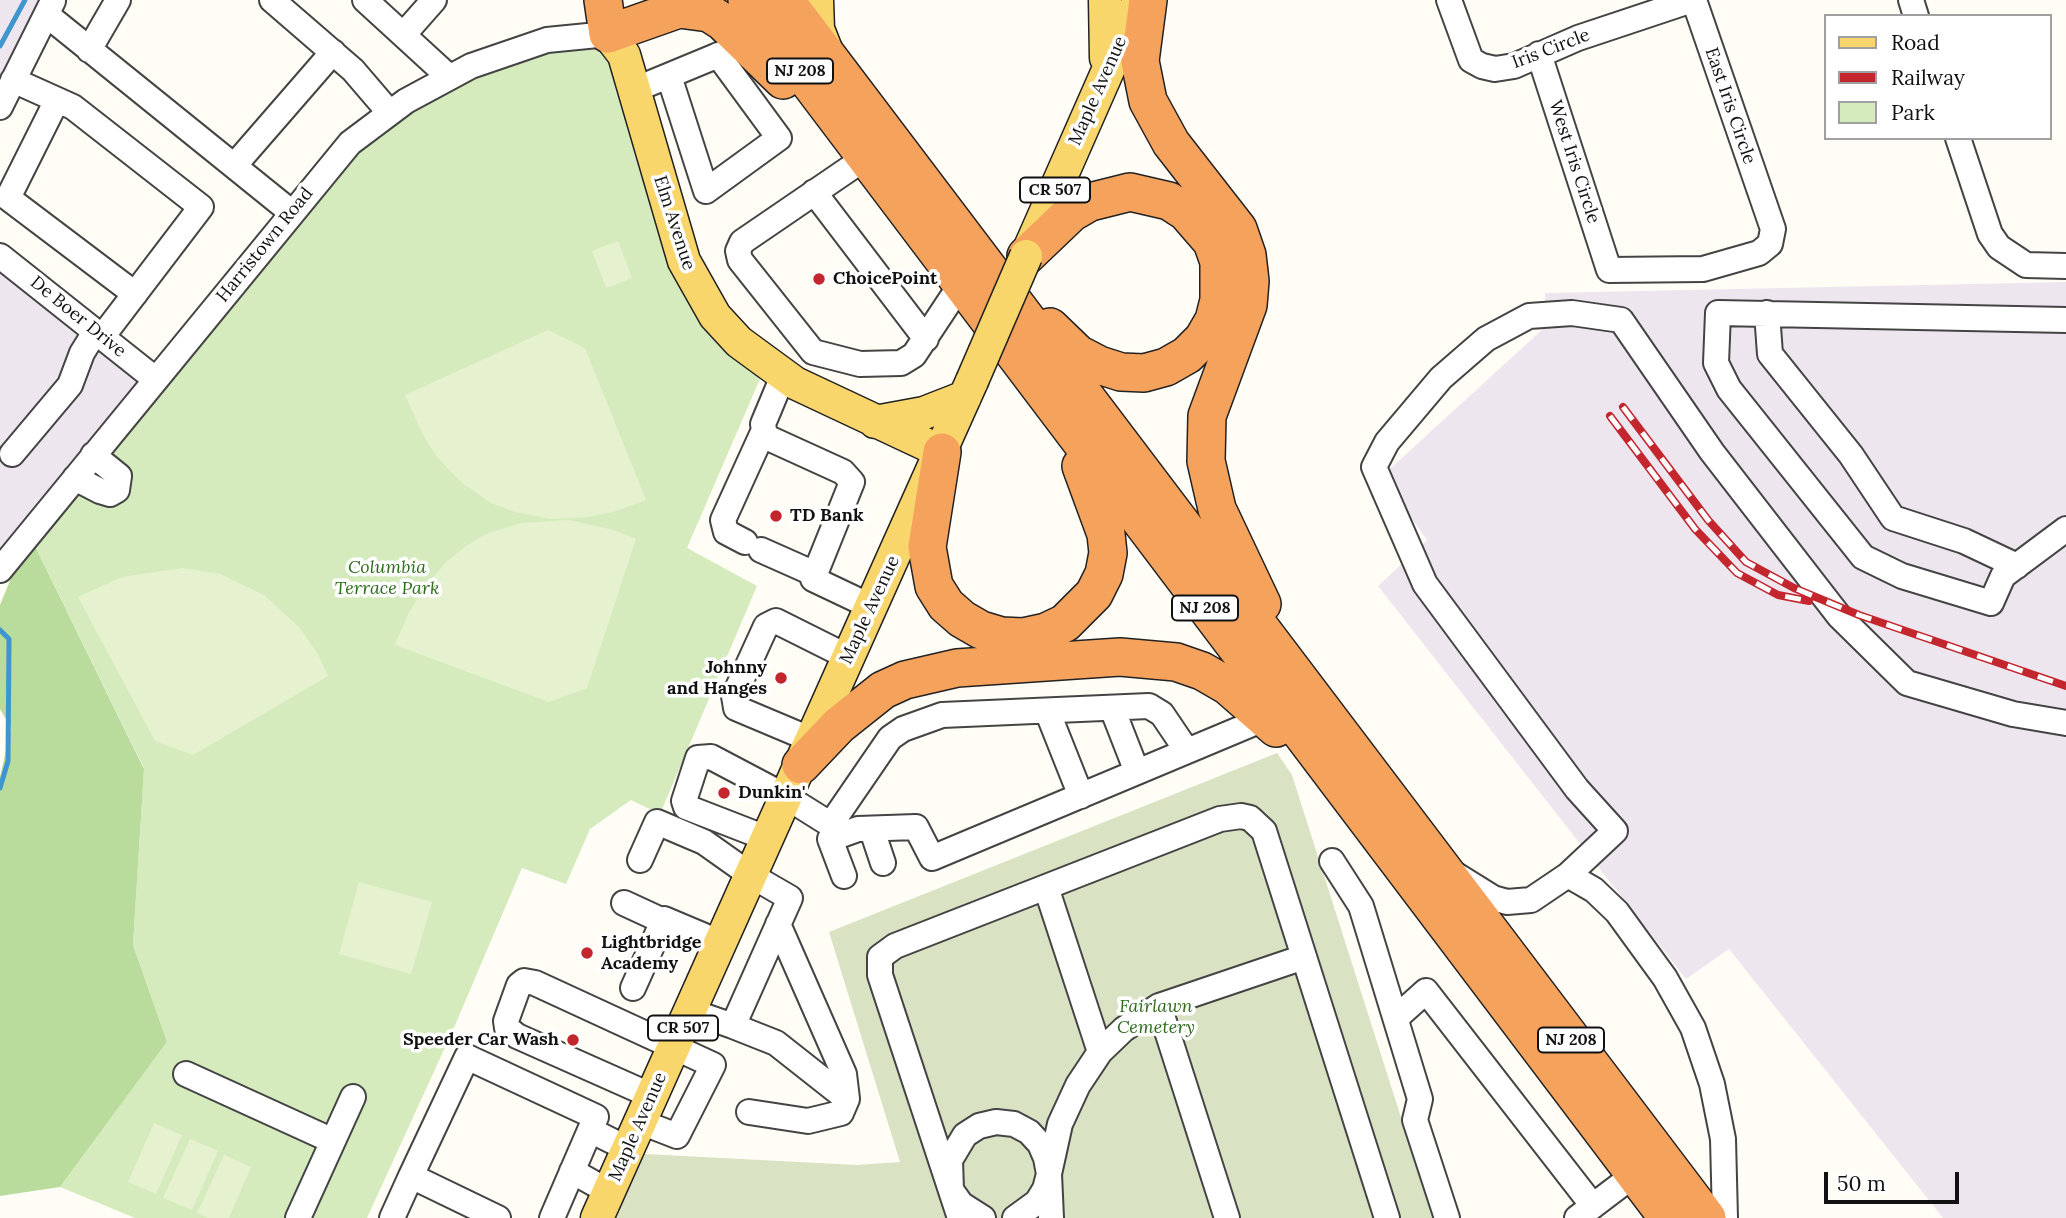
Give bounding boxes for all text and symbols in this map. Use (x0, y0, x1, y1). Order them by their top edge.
legend (1825, 14, 2052, 140)
street label: Iris Circle (1509, 24, 1593, 74)
text: Road (1891, 29, 1940, 56)
street label: Maple Avenue (1064, 33, 1132, 149)
street label: East Iris Circle (1700, 45, 1760, 167)
road number: NJ 208 (767, 58, 833, 83)
text: Railway (1891, 64, 1965, 91)
street label: West Iris Circle (1544, 98, 1604, 226)
text: Park (1891, 99, 1935, 126)
street label: Elm Avenue (649, 173, 699, 273)
road number: CR 507 (1020, 178, 1090, 202)
street label: Harristown Road (212, 183, 318, 307)
place label: ChoicePoint (833, 268, 937, 290)
marker: ChoicePoint (811, 271, 827, 287)
street label: De Boer Drive (26, 272, 130, 362)
place label: TD Bank (790, 505, 864, 527)
marker: TD Bank (768, 508, 784, 524)
street label: Maple Avenue (835, 552, 905, 668)
park label: Columbia Terrace Park (335, 557, 439, 600)
road number: NJ 208 (1172, 596, 1238, 621)
place label: Johnny and Hanges (667, 657, 767, 700)
marker: Johnny and Hanges (773, 670, 789, 686)
place label: Dunkin' (738, 782, 805, 804)
marker: Dunkin' (716, 785, 732, 801)
place label: Lightbridge Academy (601, 932, 701, 974)
marker: Lightbridge Academy (579, 945, 595, 961)
park label: Fairlawn Cemetery (1117, 996, 1195, 1038)
road number: CR 507 (648, 1016, 718, 1040)
road number: NJ 208 (1538, 1028, 1604, 1052)
place label: Speeder Car Wash (403, 1029, 559, 1051)
marker: Speeder Car Wash (565, 1032, 581, 1048)
street label: Maple Avenue (604, 1069, 672, 1185)
scale bar (1828, 1158, 1963, 1202)
text: 50 m (1837, 1170, 1886, 1197)

